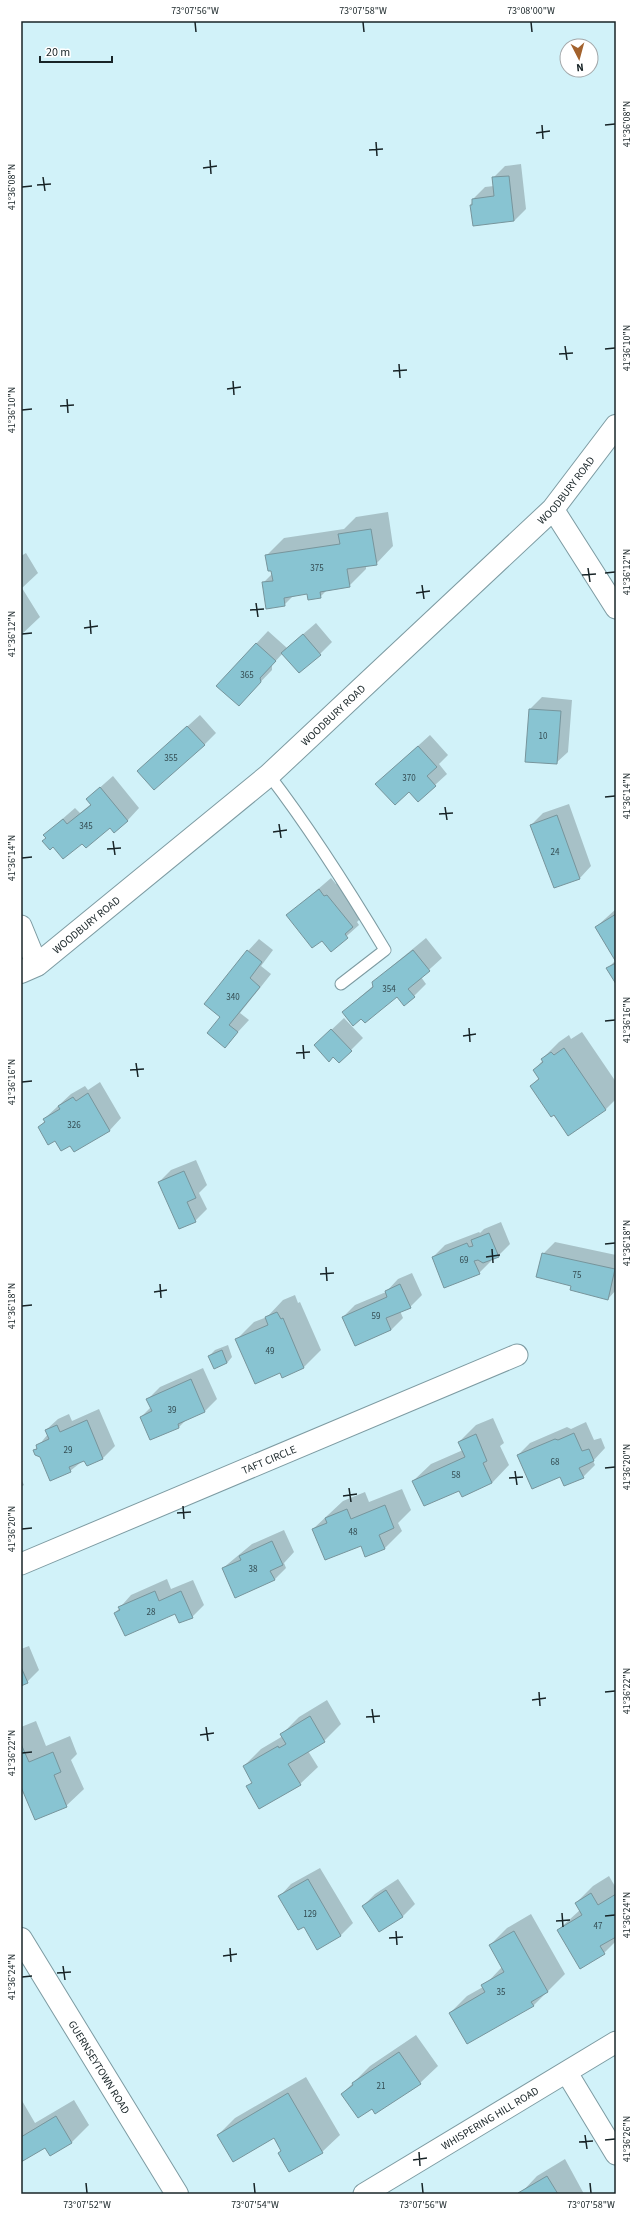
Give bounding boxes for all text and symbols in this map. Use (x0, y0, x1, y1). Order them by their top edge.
text: 73°07'56"W (171, 4, 219, 18)
text: 73°07'58"W (339, 4, 387, 18)
text: 73°08'00"W (507, 4, 555, 18)
scale bar (40, 38, 112, 64)
north arrow (559, 38, 599, 78)
text: 20 m (46, 44, 70, 61)
text: N (576, 60, 584, 75)
text: 41°36'08"N (620, 101, 634, 147)
text: 41°36'08"N (5, 164, 19, 210)
text: 41°36'10"N (620, 325, 634, 371)
text: 41°36'10"N (5, 387, 19, 433)
street label: WOODBURY ROAD (534, 453, 598, 528)
text: 41°36'12"N (620, 549, 634, 595)
house number: 375 (310, 562, 324, 575)
text: 41°36'12"N (5, 611, 19, 657)
house number: 365 (240, 669, 254, 682)
street label: WOODBURY ROAD (298, 681, 369, 749)
house number: 10 (539, 730, 548, 743)
house number: 355 (164, 752, 178, 765)
house number: 370 (402, 772, 416, 785)
text: 41°36'14"N (620, 773, 634, 819)
house number: 345 (79, 820, 93, 833)
text: 41°36'14"N (5, 835, 19, 881)
house number: 24 (551, 846, 560, 859)
street label: WOODBURY ROAD (49, 893, 124, 957)
house number: 354 (382, 983, 396, 996)
house number: 340 (226, 991, 240, 1004)
text: 41°36'16"N (620, 997, 634, 1043)
text: 41°36'16"N (5, 1059, 19, 1105)
house number: 326 (67, 1119, 81, 1132)
text: 41°36'18"N (620, 1220, 634, 1266)
house number: 69 (460, 1254, 469, 1267)
house number: 75 (573, 1269, 582, 1282)
text: 41°36'18"N (5, 1283, 19, 1329)
house number: 59 (372, 1310, 381, 1323)
house number: 49 (266, 1345, 275, 1358)
house number: 39 (168, 1404, 177, 1417)
street label: TAFT CIRCLE (239, 1442, 299, 1478)
house number: 29 (64, 1444, 73, 1457)
text: 41°36'20"N (620, 1444, 634, 1490)
house number: 68 (551, 1456, 560, 1469)
house number: 58 (452, 1469, 461, 1482)
text: 41°36'20"N (5, 1506, 19, 1552)
house number: 48 (349, 1526, 358, 1539)
house number: 38 (249, 1563, 258, 1576)
house number: 28 (147, 1606, 156, 1619)
text: 41°36'22"N (620, 1668, 634, 1714)
text: 41°36'22"N (5, 1730, 19, 1776)
text: 41°36'24"N (620, 1892, 634, 1938)
house number: 129 (303, 1908, 317, 1921)
house number: 47 (594, 1920, 603, 1933)
text: 41°36'24"N (5, 1954, 19, 2000)
house number: 35 (497, 1986, 506, 1999)
street label: GUERNSEYTOWN ROAD (65, 2018, 133, 2117)
house number: 21 (377, 2080, 385, 2093)
street label: WHISPERING HILL ROAD (439, 2083, 542, 2154)
text: 41°36'26"N (620, 2116, 634, 2162)
text: 73°07'52"W (63, 2198, 111, 2212)
text: 73°07'54"W (231, 2198, 279, 2212)
text: 73°07'56"W (399, 2198, 447, 2212)
text: 73°07'58"W (567, 2198, 615, 2212)

